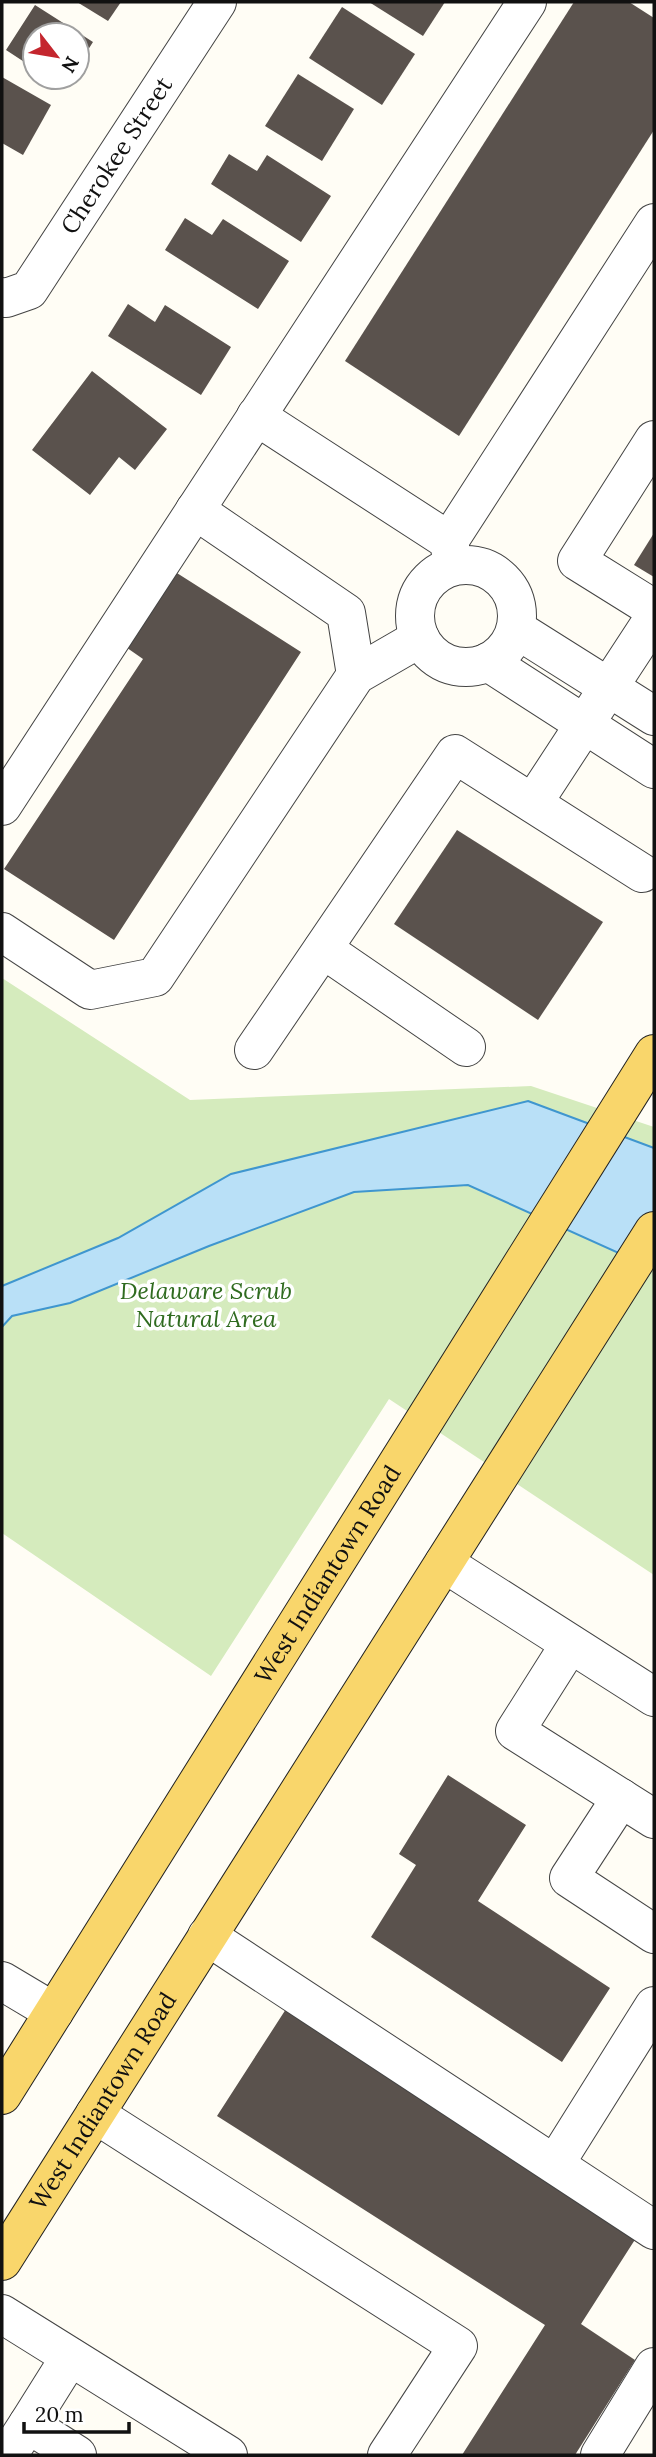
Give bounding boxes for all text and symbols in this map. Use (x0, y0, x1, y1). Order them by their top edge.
north arrow (21, 21, 91, 91)
text: N (56, 52, 85, 77)
street label: Cherokee Street (54, 70, 179, 240)
park label: Delaware Scrub Natural Area (120, 1275, 292, 1334)
street label: West Indiantown Road (247, 1459, 407, 1689)
street label: West Indiantown Road (22, 1986, 183, 2216)
scale bar (24, 2390, 130, 2434)
text: 20 m (35, 2401, 84, 2428)

